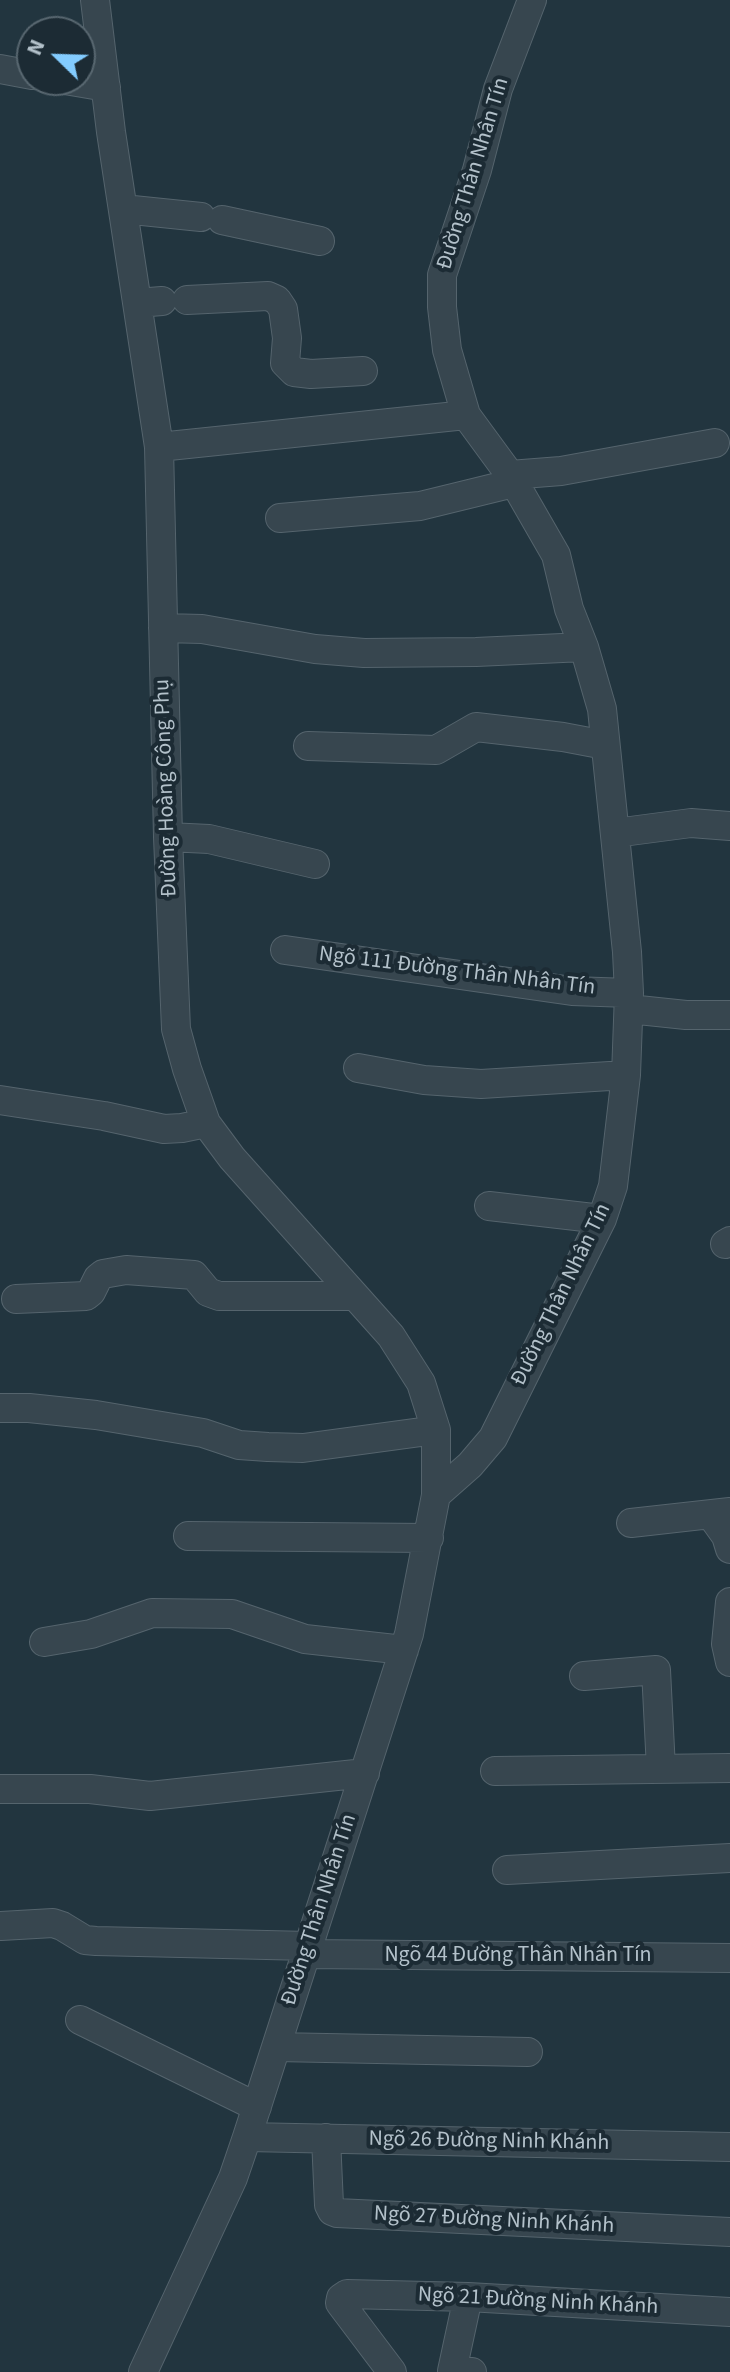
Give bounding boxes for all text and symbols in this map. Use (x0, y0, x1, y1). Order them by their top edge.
north arrow (16, 16, 96, 96)
text: N (18, 34, 53, 60)
street label: Đường Thân Nhân Tín (432, 75, 516, 273)
street label: Đường Hoàng Công Phụ (150, 678, 184, 898)
street label: Ngõ 111 Đường Thân Nhân Tín (317, 942, 597, 1002)
street label: Đường Thân Nhân Tín (506, 1200, 618, 1390)
street label: Đường Thân Nhân Tín (277, 1811, 363, 2009)
street label: Ngõ 44 Đường Thân Nhân Tín (384, 1943, 652, 1969)
street label: Ngõ 26 Đường Ninh Khánh (368, 2127, 610, 2157)
street label: Ngõ 27 Đường Ninh Khánh (373, 2202, 615, 2240)
street label: Ngõ 21 Đường Ninh Khánh (417, 2283, 659, 2321)

